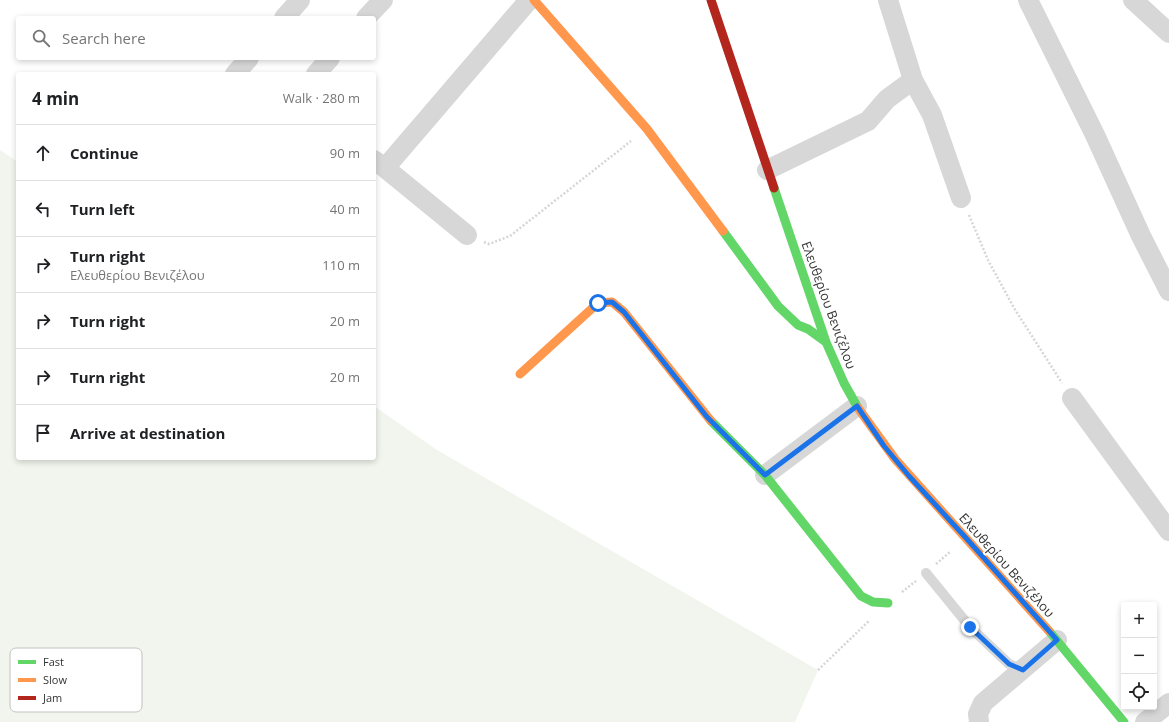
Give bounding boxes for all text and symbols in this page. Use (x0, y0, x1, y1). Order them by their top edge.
search box (16, 16, 376, 60)
icon: search (30, 27, 52, 49)
text: Search here (62, 28, 146, 48)
text: 4 min (32, 87, 79, 110)
text: Walk · 280 m (283, 89, 360, 107)
icon: ahead (32, 142, 54, 164)
text: Continue (70, 143, 138, 163)
text: 90 m (330, 144, 360, 162)
icon: left (32, 198, 54, 220)
text: Turn left (70, 199, 135, 219)
text: 40 m (330, 200, 360, 218)
street label: Ελευθερίου Βενιζέλου (797, 239, 861, 371)
text: Turn right (70, 246, 145, 266)
icon: right (32, 254, 54, 276)
text: 110 m (322, 256, 360, 274)
text: Ελευθερίου Βενιζέλου (70, 266, 205, 284)
route start (589, 294, 607, 312)
icon: right (32, 310, 54, 332)
text: Turn right (70, 311, 145, 331)
text: 20 m (330, 312, 360, 330)
icon: right (32, 366, 54, 388)
text: Turn right (70, 367, 145, 387)
text: 20 m (330, 368, 360, 386)
icon: arrive (32, 422, 54, 444)
text: Arrive at destination (70, 423, 225, 443)
street label: Ελευθερίου Βενιζέλου (955, 509, 1059, 621)
map controls (1121, 602, 1157, 710)
button: + (1121, 602, 1157, 638)
route end (961, 618, 979, 636)
button: − (1121, 638, 1157, 674)
legend (10, 648, 142, 712)
text: Fast (43, 654, 64, 669)
text: Slow (43, 672, 67, 687)
button: locate (1121, 674, 1157, 710)
text: Jam (42, 690, 62, 705)

